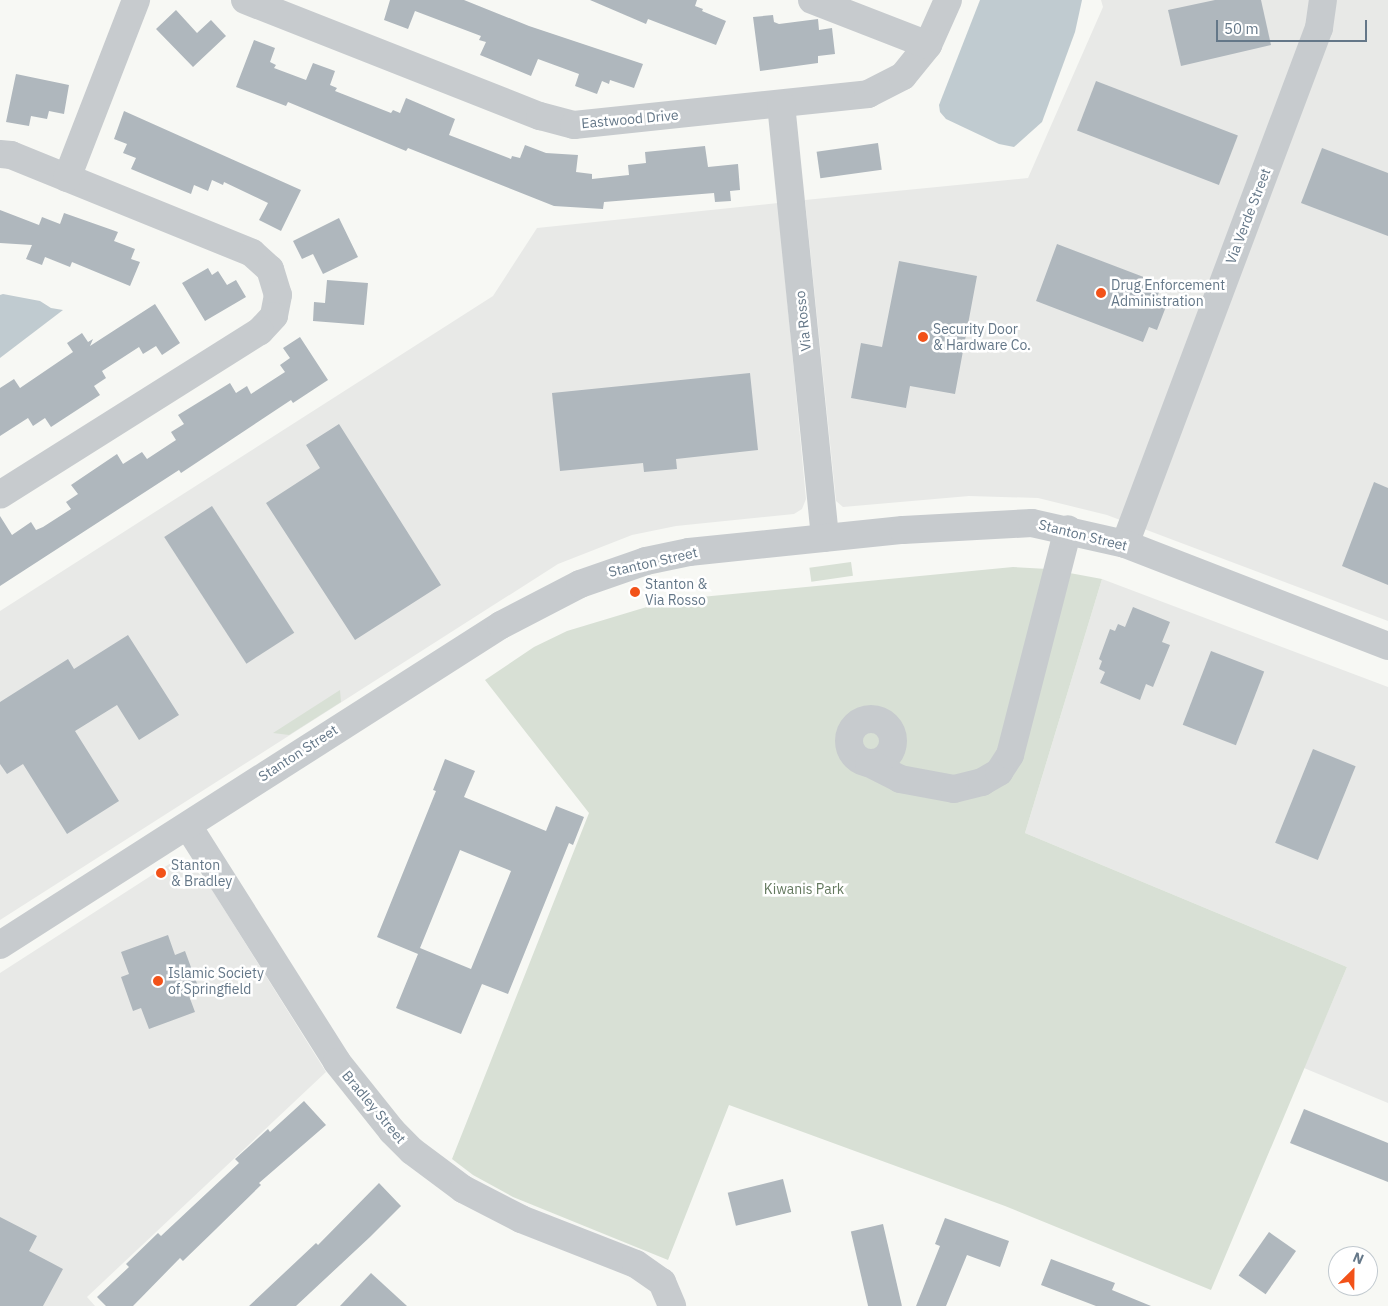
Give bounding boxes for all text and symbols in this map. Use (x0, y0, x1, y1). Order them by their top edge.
scale bar (1218, 10, 1369, 42)
text: 50 m (1224, 19, 1259, 38)
street label: Eastwood Drive (581, 106, 679, 132)
street label: Via Verde Street (1222, 166, 1274, 266)
place label: Drug Enforcement Administration (1111, 277, 1225, 310)
marker: Drug Enforcement Administration (1095, 287, 1107, 299)
street label: Via Rosso (791, 290, 815, 352)
place label: Security Door & Hardware Co. (933, 321, 1031, 354)
marker: Security Door & Hardware Co. (917, 331, 929, 343)
street label: Stanton Street (1037, 516, 1129, 554)
street label: Stanton Street (607, 544, 699, 580)
place label: Stanton & Via Rosso (645, 576, 707, 608)
marker: Stanton & Via Rosso (629, 586, 641, 598)
street label: Stanton Street (255, 721, 341, 785)
place label: Stanton & Bradley (171, 857, 232, 890)
marker: Stanton & Bradley (155, 867, 167, 879)
park label: Kiwanis Park (764, 881, 844, 897)
place label: Islamic Society of Springfield (168, 965, 264, 998)
marker: Islamic Society of Springfield (152, 975, 164, 987)
street label: Bradley Street (339, 1067, 409, 1147)
north arrow (1328, 1246, 1378, 1296)
text: N (1350, 1248, 1367, 1268)

